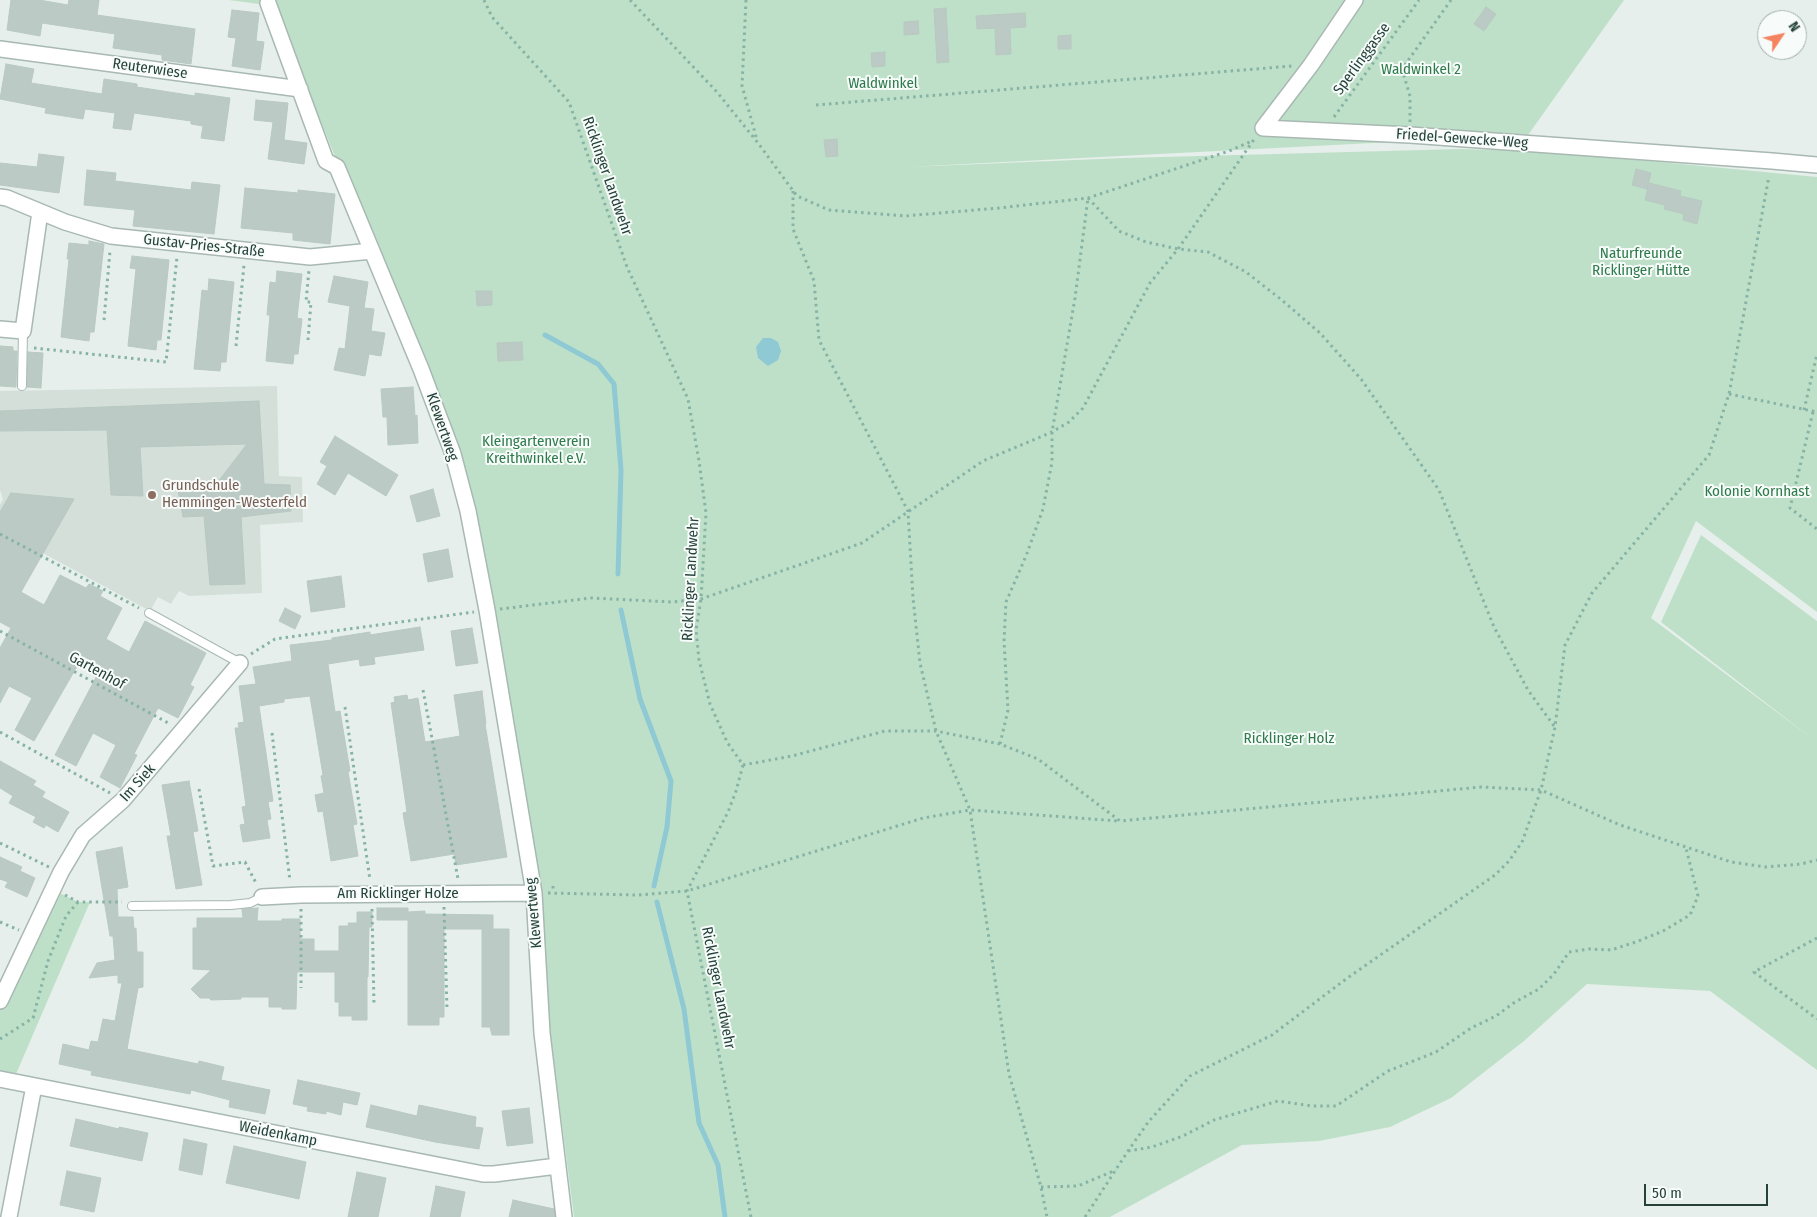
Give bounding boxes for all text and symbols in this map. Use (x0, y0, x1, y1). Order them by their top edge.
north arrow (1757, 10, 1807, 60)
street label: Sperlinggasse (1330, 19, 1394, 99)
text: N (1785, 19, 1803, 35)
street label: Reuterwiese (111, 55, 189, 83)
park label: Waldwinkel 2 (1381, 61, 1461, 79)
park label: Waldwinkel (848, 75, 918, 93)
street label: Ricklinger Landwehr (578, 114, 636, 238)
street label: Friedel-Gewecke-Weg (1395, 125, 1529, 153)
street label: Gustav-Pries-Straße (142, 231, 266, 261)
park label: Naturfreunde Ricklinger Hütte (1592, 245, 1690, 280)
street label: Klewertweg (422, 391, 462, 463)
park label: Kleingartenverein Kreithwinkel e.V. (482, 433, 590, 468)
place label: Grundschule Hemmingen-Westerfeld (162, 477, 307, 512)
park label: Kolonie Kornhast (1704, 483, 1810, 501)
marker: Grundschule Hemmingen-Westerfeld (146, 489, 158, 501)
street label: Ricklinger Landwehr (679, 517, 703, 641)
street label: Gartenhof (66, 648, 128, 694)
park label: Ricklinger Holz (1243, 730, 1335, 748)
street label: Im Siek (116, 760, 160, 806)
street label: Klewertweg (522, 877, 546, 949)
street label: Am Ricklinger Holze (337, 885, 459, 903)
street label: Ricklinger Landwehr (697, 925, 739, 1051)
street label: Weidenkamp (237, 1118, 319, 1150)
scale bar (1647, 1174, 1771, 1206)
text: 50 m (1652, 1184, 1682, 1202)

